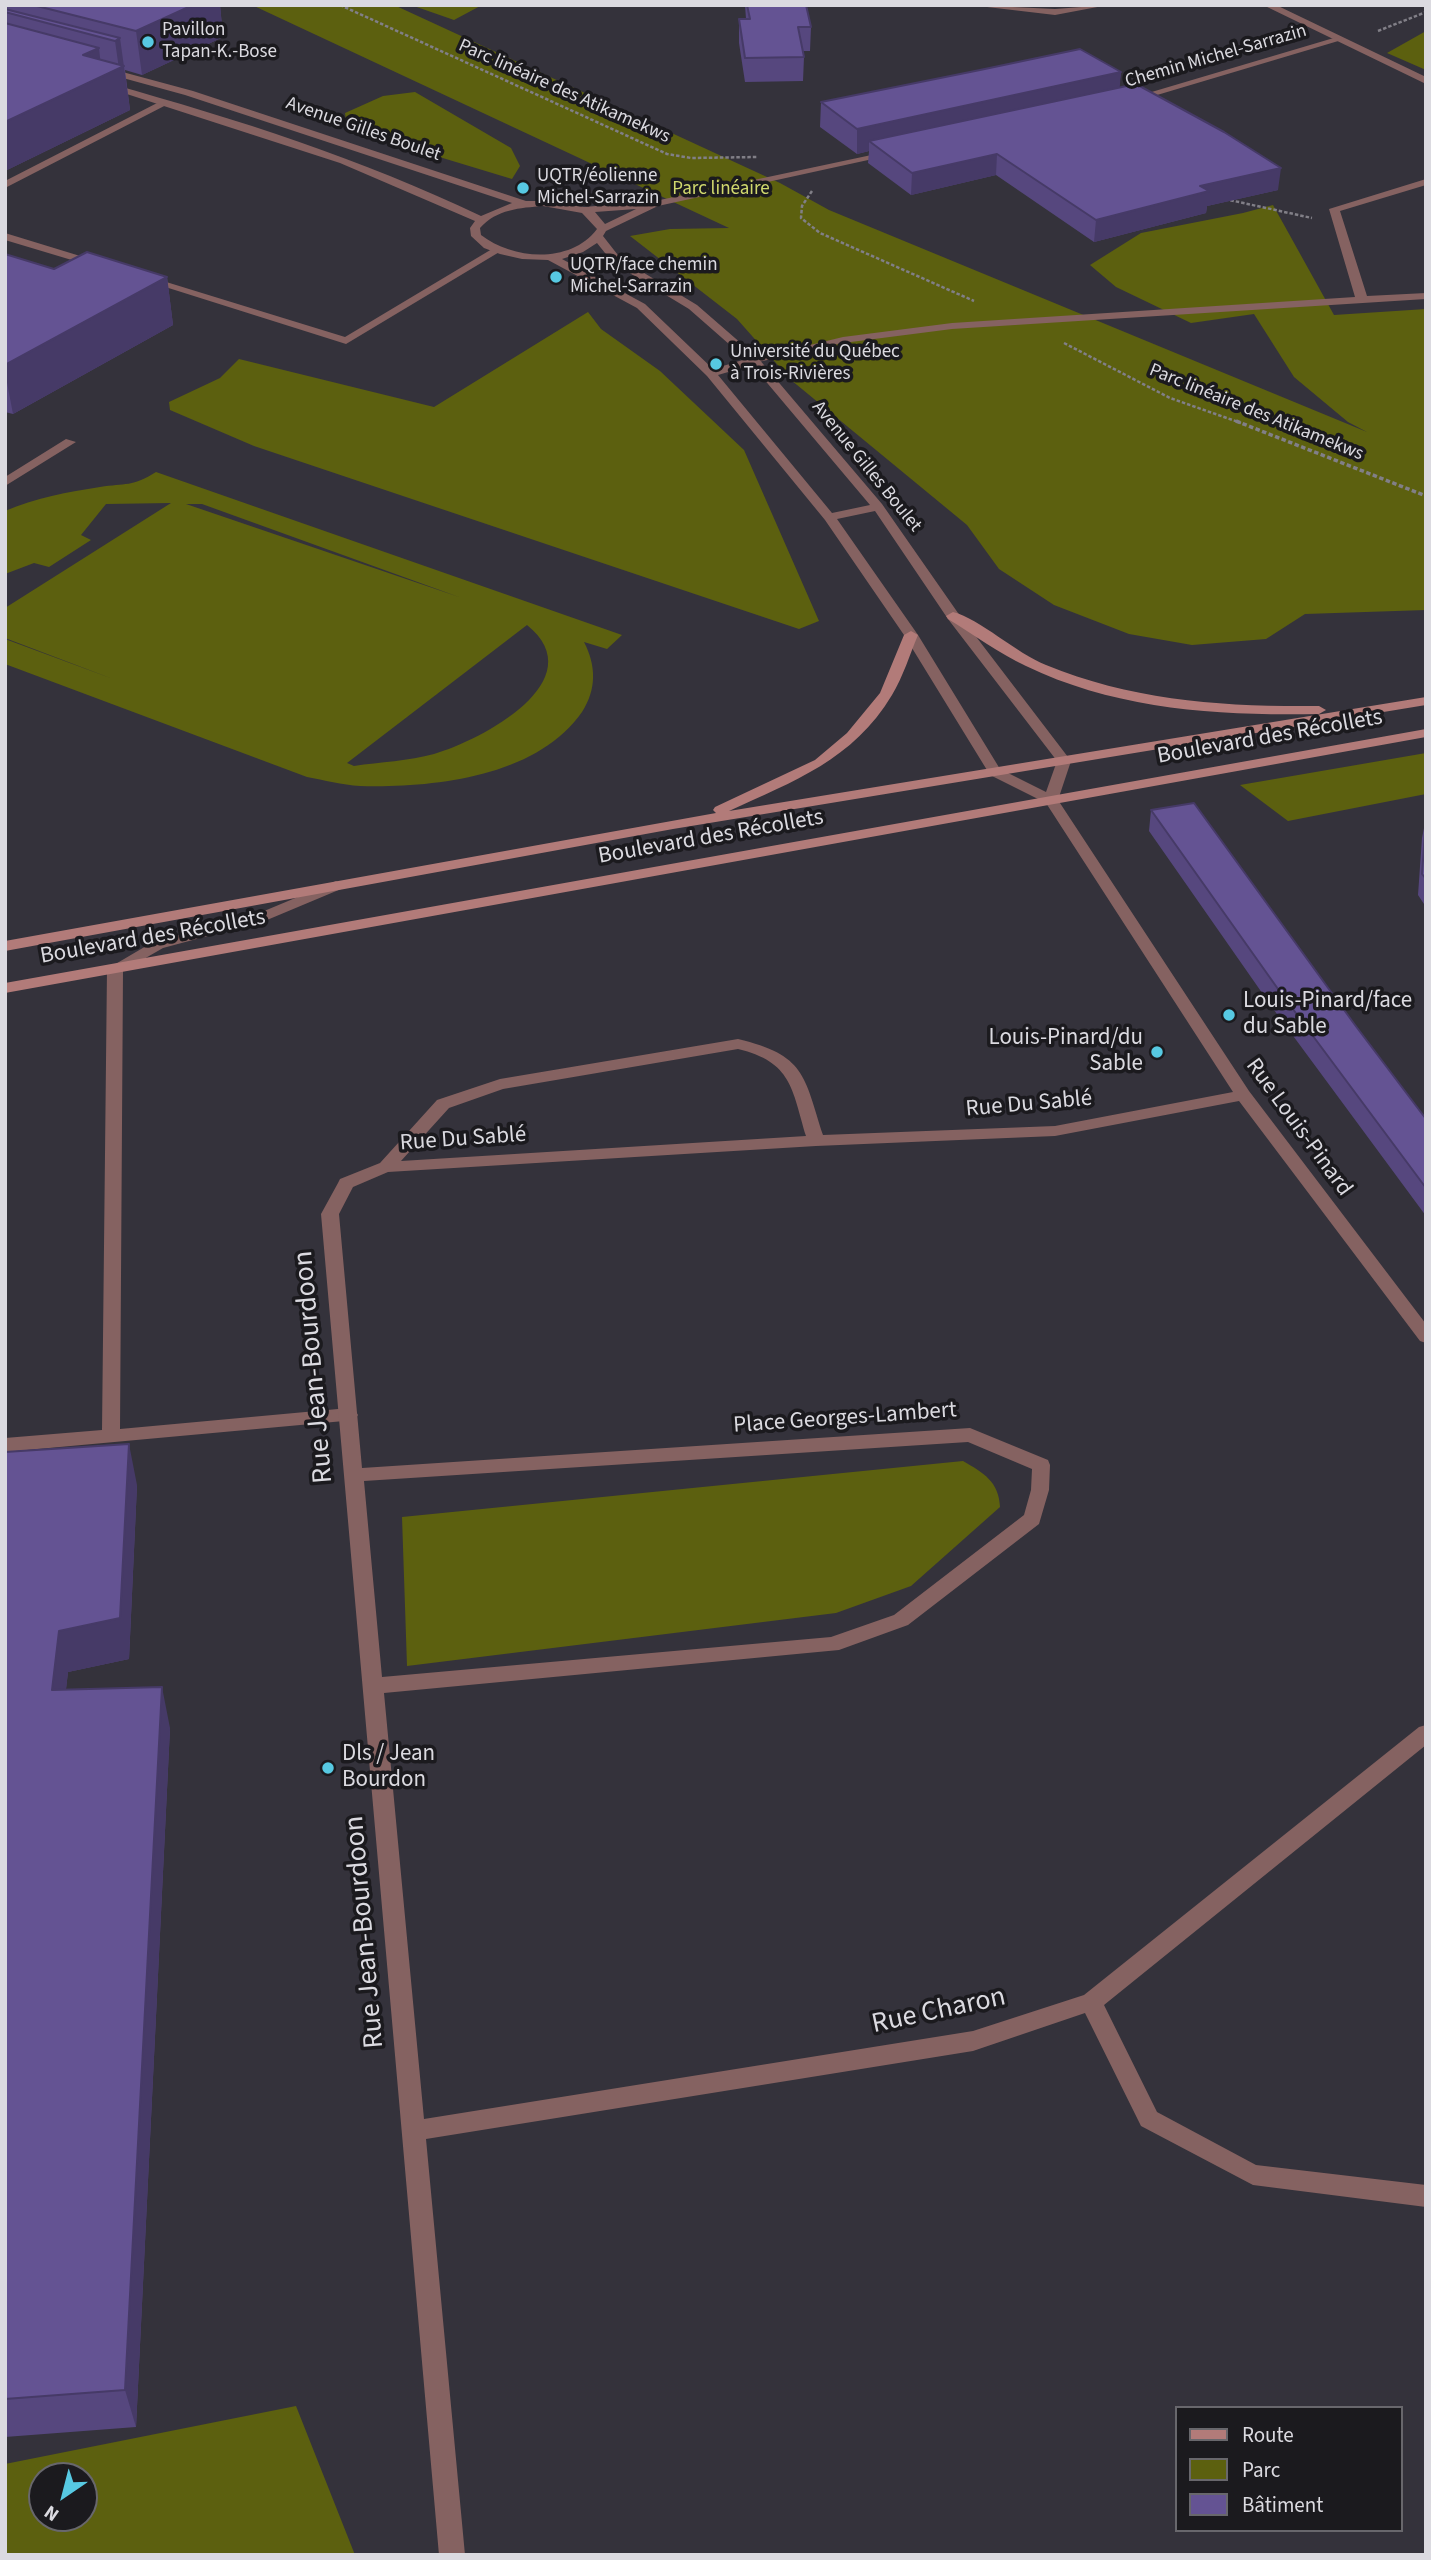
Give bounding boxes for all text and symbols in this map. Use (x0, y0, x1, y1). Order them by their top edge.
place label: Pavillon Tapan-K.-Bose (162, 20, 277, 64)
street label: Chemin Michel-Sarrazin (1123, 20, 1309, 94)
marker: Pavillon Tapan-K.-Bose (140, 34, 156, 50)
street label: Parc linéaire des Atikamekws (455, 35, 673, 149)
street label: Avenue Gilles Boulet (283, 93, 443, 167)
place label: UQTR/éolienne Michel-Sarrazin (537, 166, 660, 210)
park label: Parc linéaire (672, 179, 770, 201)
marker: UQTR/éolienne Michel-Sarrazin (515, 180, 531, 196)
place label: UQTR/face chemin Michel-Sarrazin (570, 255, 718, 299)
marker: UQTR/face chemin Michel-Sarrazin (548, 269, 564, 285)
place label: Université du Québec à Trois-Rivières (730, 342, 900, 386)
marker: Université du Québec à Trois-Rivières (708, 356, 724, 372)
street label: Parc linéaire des Atikamekws (1145, 359, 1367, 467)
street label: Avenue Gilles Boulet (806, 397, 926, 537)
street label: Boulevard des Récollets (1155, 705, 1385, 771)
street label: Boulevard des Récollets (596, 805, 826, 871)
street label: Boulevard des Récollets (38, 905, 268, 971)
place label: Louis-Pinard/face du Sable (1243, 988, 1412, 1042)
marker: Louis-Pinard/face du Sable (1221, 1007, 1237, 1023)
place label: Louis-Pinard/du Sable (988, 1025, 1143, 1079)
marker: Louis-Pinard/du Sable (1149, 1044, 1165, 1060)
street label: Rue Louis-Pinard (1239, 1054, 1357, 1202)
street label: Rue Du Sablé (965, 1086, 1093, 1124)
street label: Rue Du Sablé (399, 1122, 527, 1158)
street label: Rue Jean-Bourdoon (288, 1249, 342, 1485)
street label: Place Georges-Lambert (732, 1397, 958, 1441)
place label: Dls / Jean Bourdon (342, 1741, 435, 1795)
marker: Dls / Jean Bourdon (320, 1760, 336, 1776)
street label: Rue Jean-Bourdoon (339, 1814, 393, 2050)
street label: Rue Charon (869, 1981, 1009, 2043)
legend (1176, 2406, 1403, 2532)
text: Route (1242, 2420, 1294, 2450)
text: Parc (1242, 2455, 1280, 2485)
north arrow (28, 2462, 98, 2532)
text: Bâtiment (1242, 2490, 1323, 2520)
text: N (39, 2498, 65, 2528)

